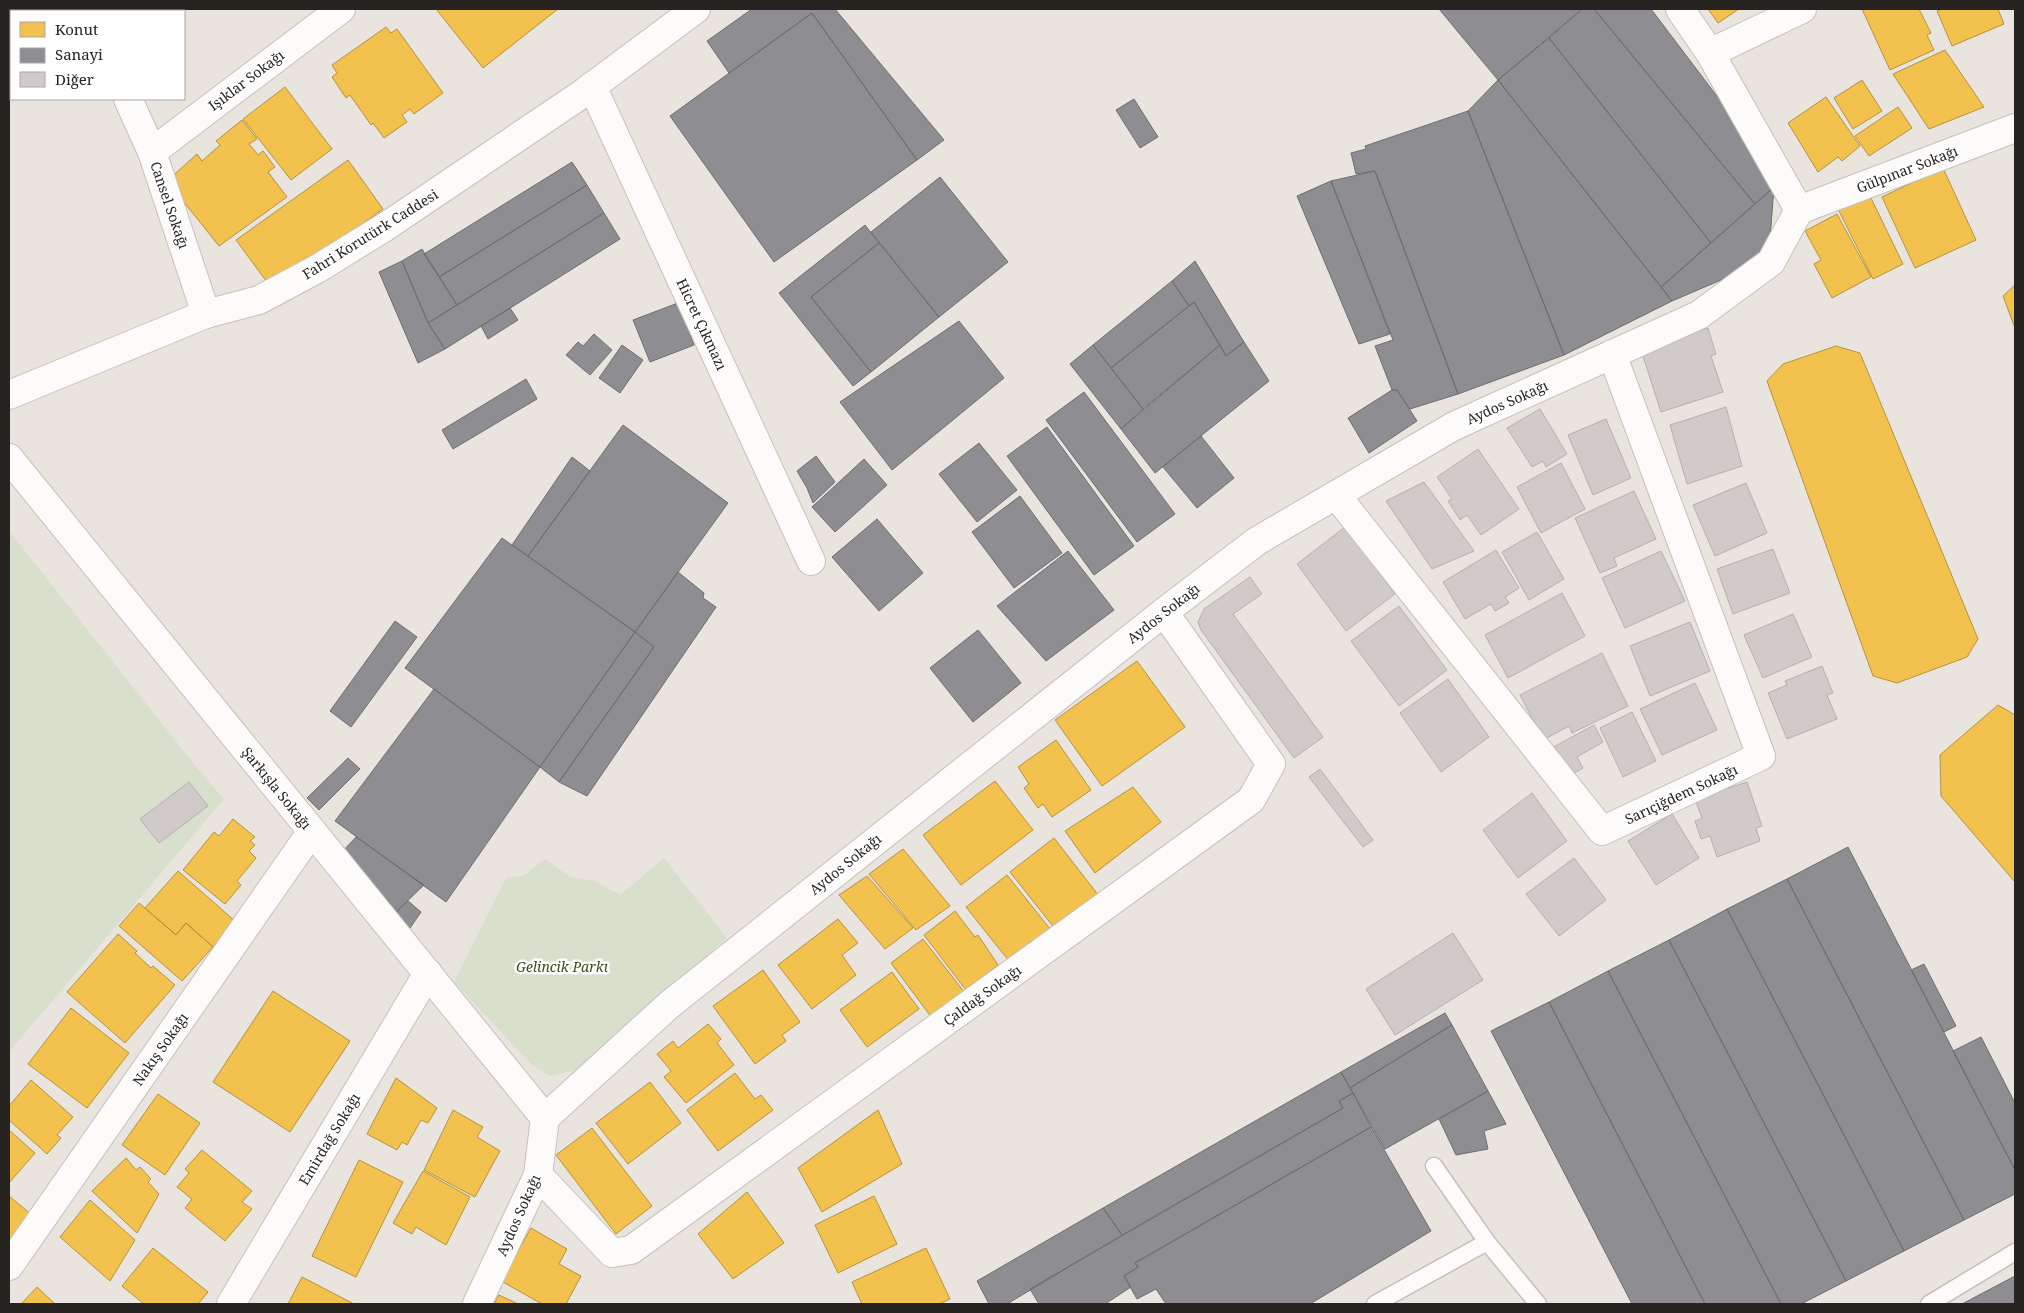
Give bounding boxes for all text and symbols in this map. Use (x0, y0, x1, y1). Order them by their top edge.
legend (10, 10, 185, 100)
text: Konut (55, 19, 98, 39)
text: Sanayi (55, 44, 103, 64)
street label: Işıklar Sokağı (204, 45, 288, 115)
text: Diğer (55, 69, 94, 89)
street label: Gülpınar Sokağı (1854, 141, 1961, 197)
street label: Cansel Sokağı (146, 159, 194, 252)
street label: Fahri Korutürk Caddesi (299, 184, 442, 284)
street label: Hicret Çıkmazı (672, 275, 732, 373)
street label: Aydos Sokağı (1463, 375, 1551, 428)
street label: Aydos Sokağı (1123, 578, 1204, 647)
street label: Şarkışla Sokağı (238, 743, 316, 834)
street label: Sarıçiğdem Sokağı (1622, 759, 1741, 828)
street label: Aydos Sokağı (805, 829, 885, 899)
park label: Gelincik Parkı (516, 957, 609, 976)
street label: Çaldağ Sokağı (939, 960, 1025, 1030)
street label: Nakış Sokağı (128, 1008, 192, 1089)
street label: Emirdağ Sokağı (294, 1089, 364, 1189)
street label: Aydos Sokağı (492, 1171, 545, 1259)

